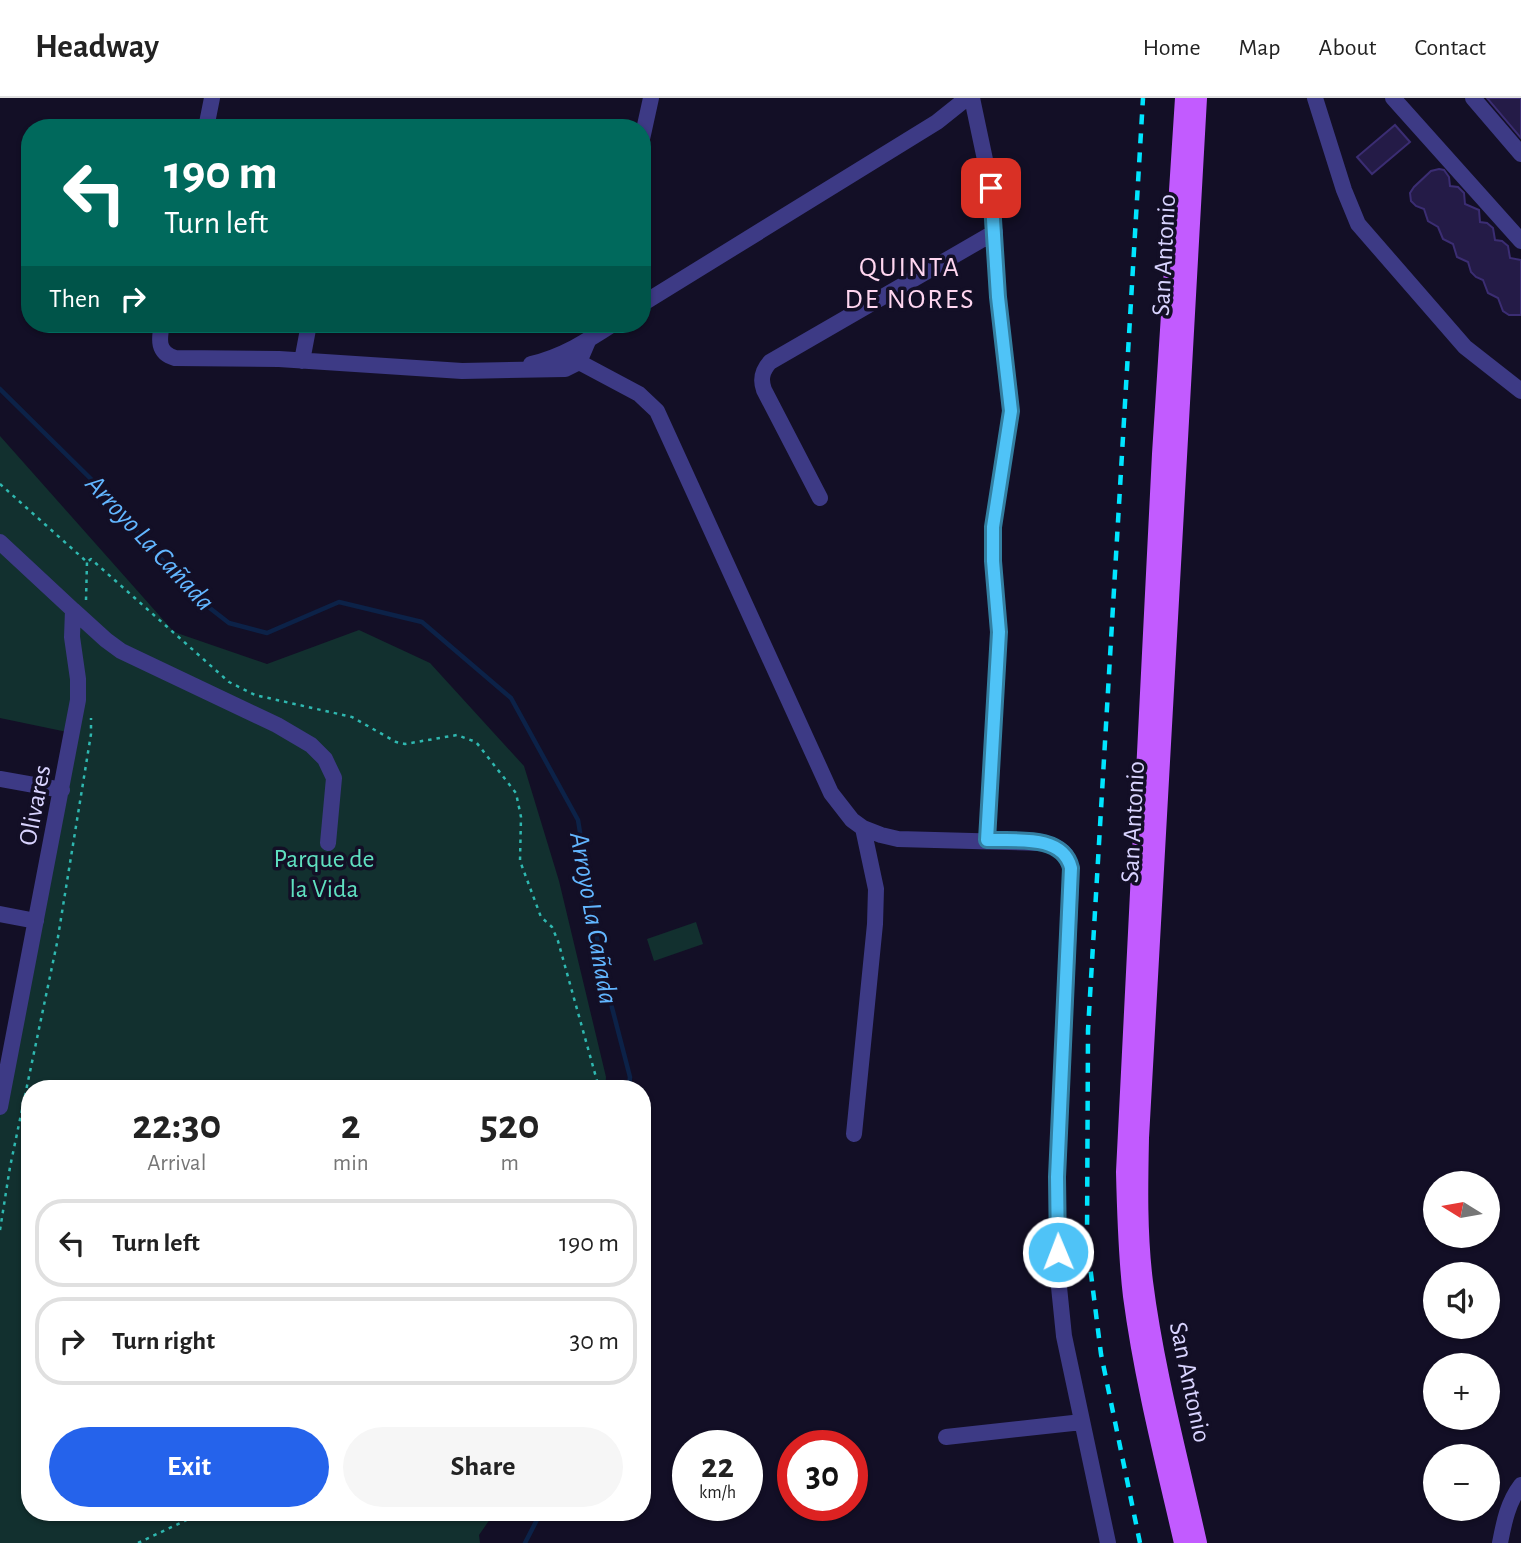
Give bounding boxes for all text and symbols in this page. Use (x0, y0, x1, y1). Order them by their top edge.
text: Headway (35, 31, 159, 64)
text: Home (1143, 36, 1201, 60)
text: Map (1239, 36, 1281, 60)
text: About (1319, 36, 1376, 60)
text: Contact (1414, 36, 1486, 60)
icon: left (49, 147, 140, 238)
text: 190 m (164, 149, 278, 198)
pin (961, 158, 1021, 218)
icon: arrive (972, 169, 1010, 207)
street label: San Antonio (1148, 193, 1180, 317)
text: Turn left (164, 207, 268, 239)
district label: QUINTA DE NORES (845, 254, 975, 314)
icon: right (114, 280, 152, 318)
text: Then (49, 286, 100, 312)
water label: Arroyo La Cañada (79, 469, 219, 617)
street label: San Antonio (1117, 760, 1149, 884)
street label: Olivares (14, 763, 56, 848)
water label: Arroyo La Cañada (564, 829, 622, 1007)
park label: Parque de la Vida (273, 846, 375, 902)
text: 22:30 (132, 1104, 221, 1146)
text: 2 (341, 1104, 361, 1146)
text: 520 (480, 1104, 540, 1146)
text: Arrival (147, 1152, 206, 1175)
text: min (333, 1152, 369, 1175)
text: m (501, 1152, 519, 1175)
north arrow (1423, 1171, 1500, 1248)
map controls (1423, 1171, 1500, 1521)
position arrow (1021, 1215, 1095, 1289)
icon: left (53, 1224, 91, 1262)
text: Turn left (112, 1230, 200, 1256)
text: 190 m (559, 1230, 619, 1256)
button: sound (1423, 1262, 1500, 1339)
street label: San Antonio (1165, 1320, 1215, 1445)
icon: right (53, 1322, 91, 1360)
text: Turn right (112, 1328, 215, 1354)
text: 30 m (569, 1328, 619, 1354)
button: + (1423, 1353, 1500, 1430)
button: Exit (49, 1427, 329, 1507)
button: Share (343, 1427, 623, 1507)
speed limit sign: 30 (777, 1430, 868, 1521)
button: − (1423, 1444, 1500, 1521)
text: 22 (701, 1449, 734, 1484)
text: km/h (699, 1484, 736, 1502)

